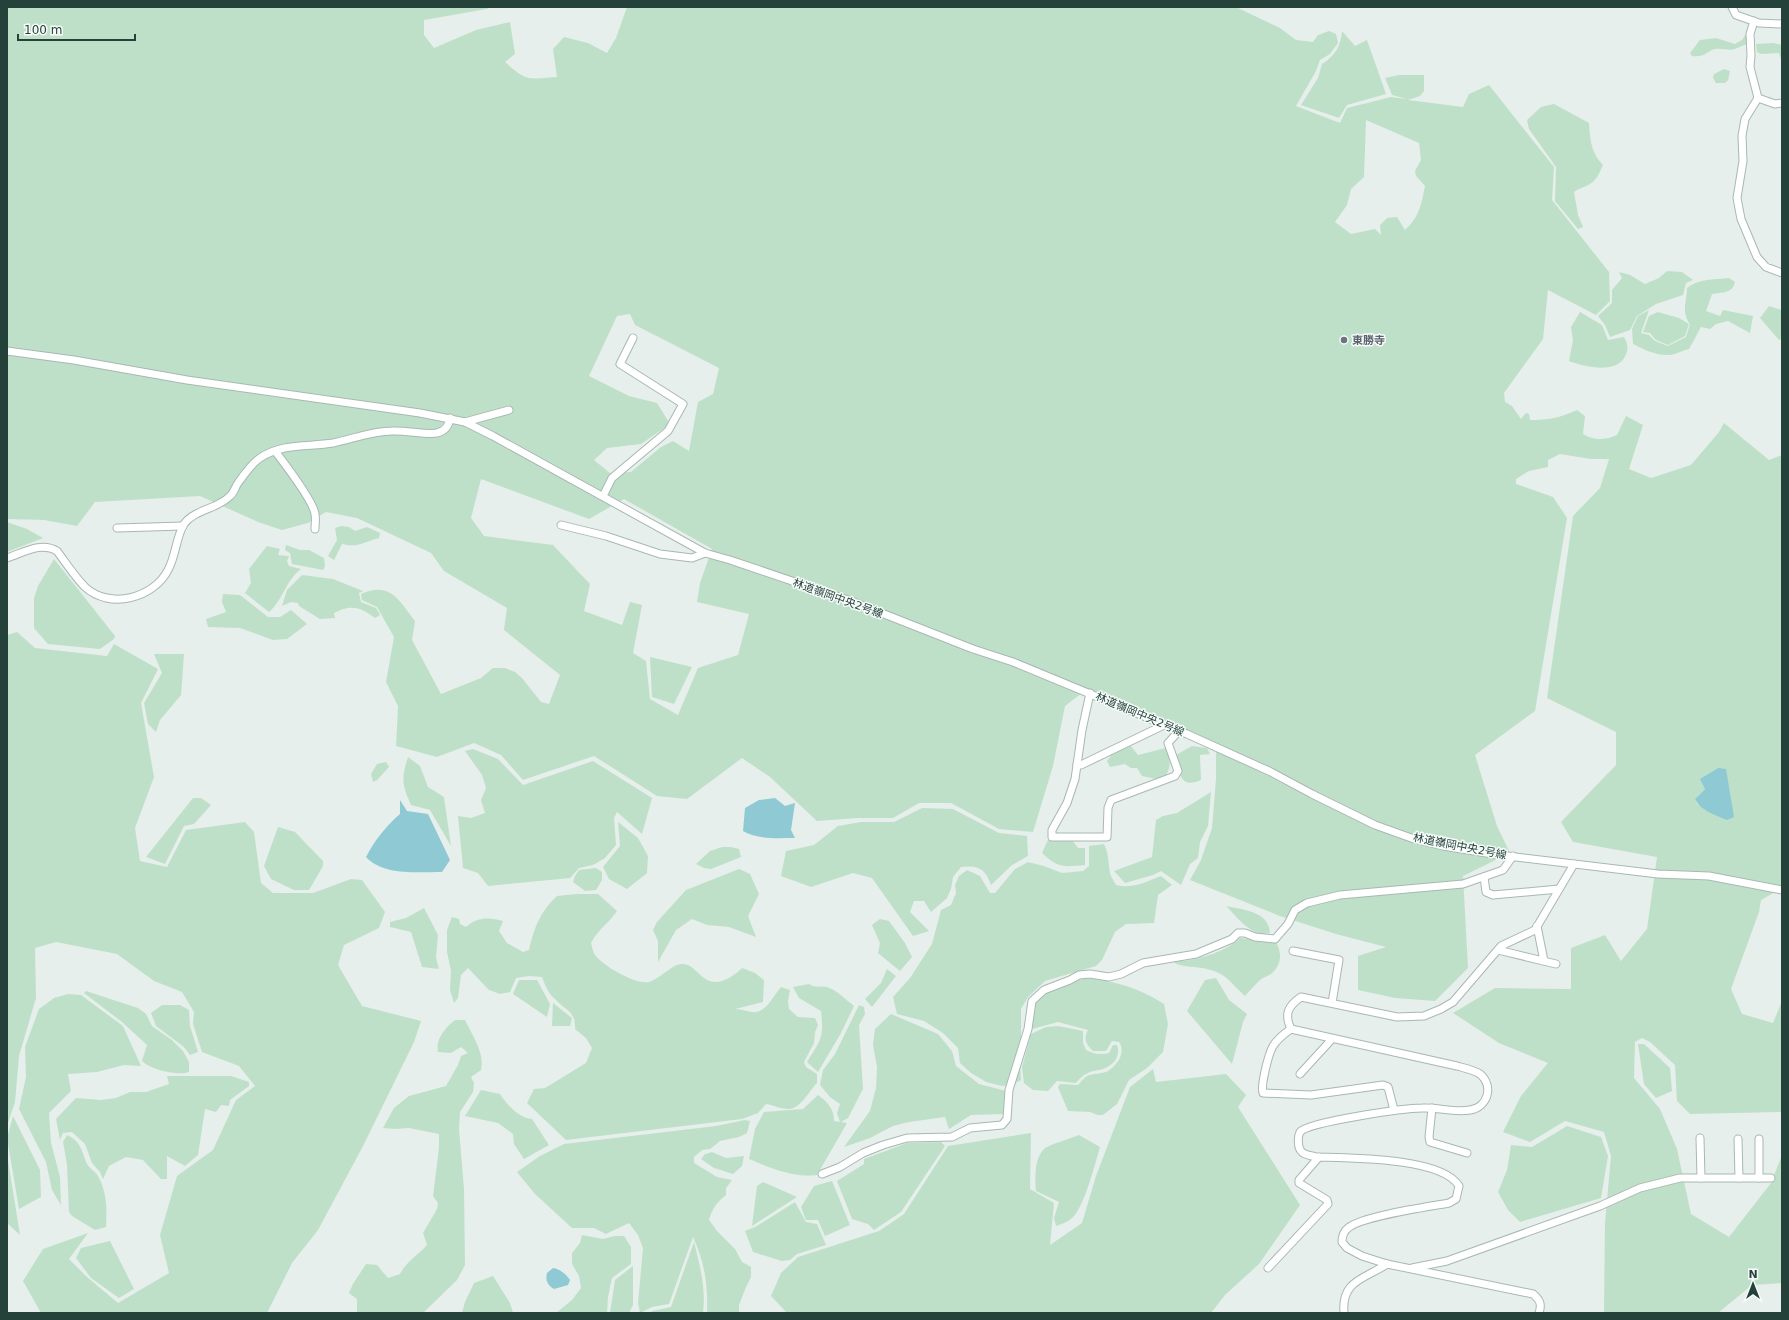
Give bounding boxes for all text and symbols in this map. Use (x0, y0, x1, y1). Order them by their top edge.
scale bar (18, 16, 135, 42)
text: 100 m (24, 23, 62, 37)
place label: 東勝寺 (1352, 334, 1385, 347)
marker: 東勝寺 (1339, 335, 1349, 345)
street label: 林道嶺岡中央2号線 (791, 576, 885, 621)
street label: 林道嶺岡中央2号線 (1094, 690, 1186, 739)
street label: 林道嶺岡中央2号線 (1412, 831, 1508, 862)
north arrow (1733, 1264, 1773, 1304)
text: N (1748, 1268, 1758, 1281)

